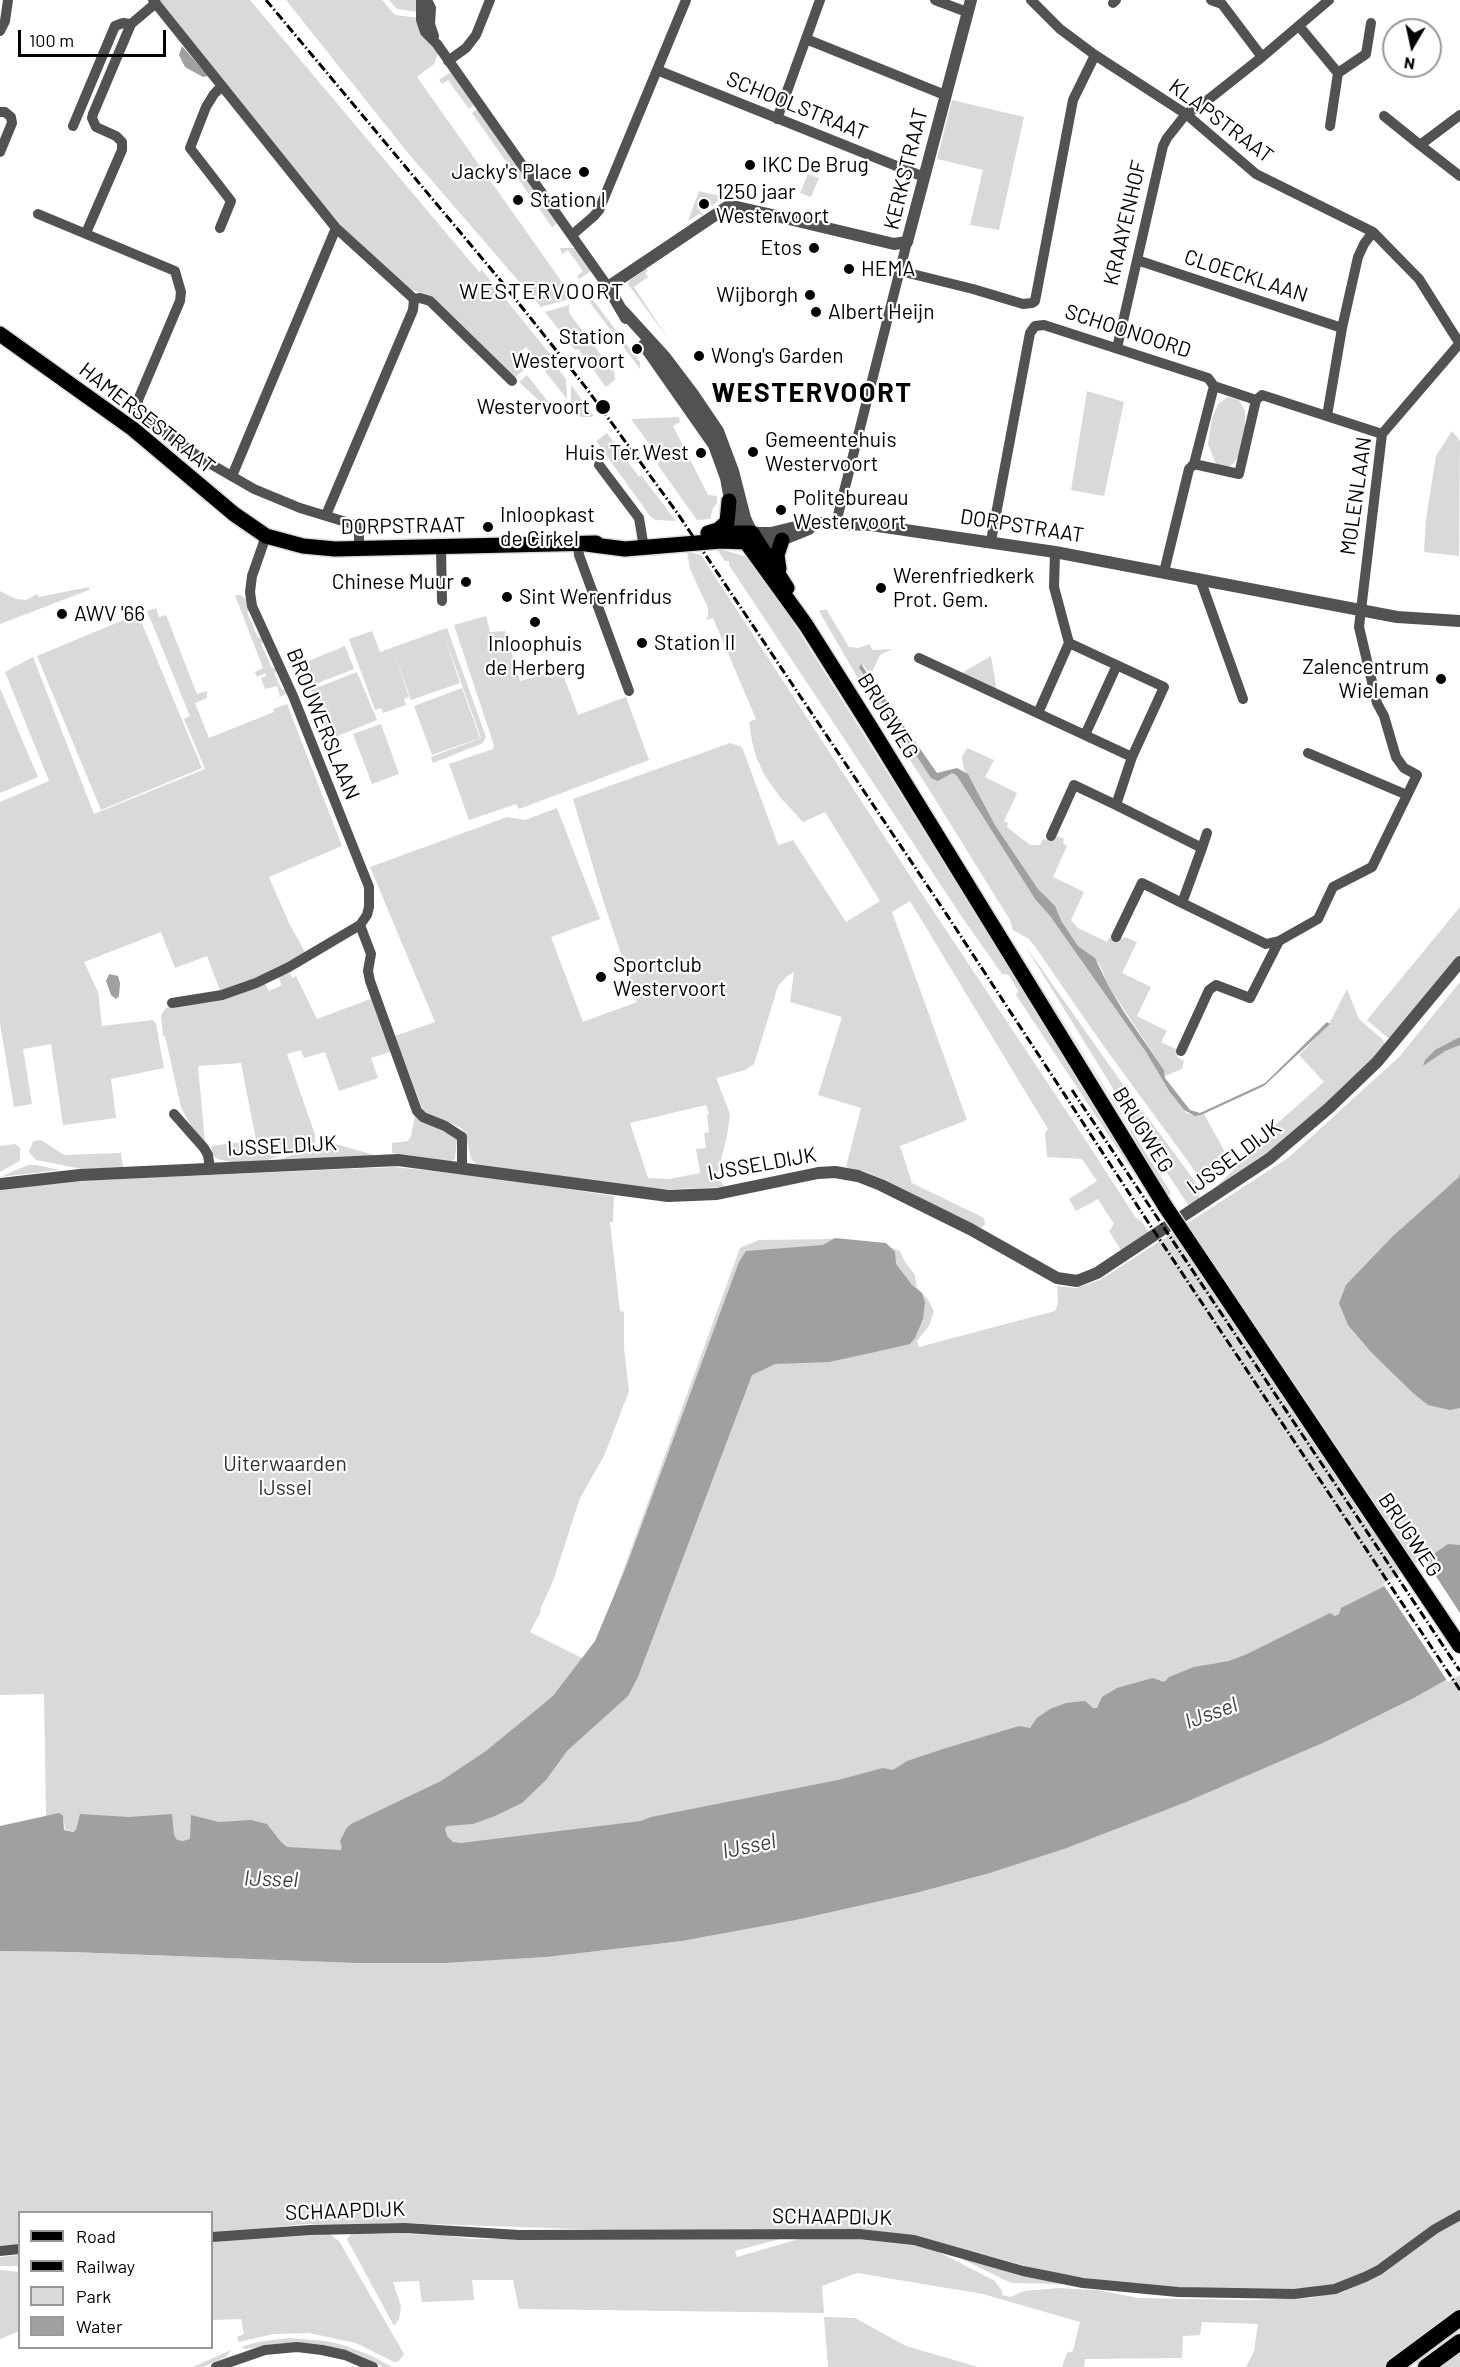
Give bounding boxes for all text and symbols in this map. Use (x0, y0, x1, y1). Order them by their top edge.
scale bar (21, 18, 170, 56)
north arrow (1382, 18, 1442, 78)
text: 100 m (29, 29, 74, 51)
text: N (1403, 54, 1416, 75)
street label: SCHOOLSTRAAT (723, 66, 871, 146)
street label: KLAPSTRAAT (1164, 74, 1278, 168)
street label: KERKSTRAAT (879, 106, 933, 232)
place label: IKC De Brug (762, 152, 869, 178)
marker: IKC De Brug (743, 158, 757, 172)
street label: KRAAYENHOF (1098, 158, 1152, 288)
place label: Jacky's Place (451, 159, 572, 185)
marker: Jacky's Place (577, 165, 591, 179)
place label: 1250 jaar Westervoort (716, 179, 829, 229)
place label: Station I (530, 187, 606, 213)
marker: Station I (511, 193, 525, 207)
marker: 1250 jaar Westervoort (697, 197, 711, 211)
place label: Etos (760, 235, 802, 261)
marker: Etos (807, 241, 821, 255)
street label: CLOECKLAAN (1181, 244, 1311, 308)
place label: HEMA (861, 256, 915, 282)
marker: HEMA (842, 262, 856, 276)
district label: WESTERVOORT (459, 279, 625, 305)
place label: Wijborgh (716, 282, 798, 308)
marker: Wijborgh (803, 288, 817, 302)
place label: Albert Heijn (828, 299, 935, 325)
street label: SCHOONOORD (1062, 299, 1194, 363)
marker: Albert Heijn (809, 305, 823, 319)
place label: Station Westervoort (512, 324, 625, 374)
marker: Station Westervoort (630, 342, 644, 356)
place label: Wong's Garden (711, 343, 844, 369)
marker: Wong's Garden (692, 349, 706, 363)
street label: HAMERSESTRAAT (74, 357, 220, 479)
district label: WESTERVOORT (712, 377, 912, 409)
place label: Westervoort (477, 394, 590, 420)
marker: Westervoort (594, 398, 612, 416)
place label: Gemeentehuis Westervoort (765, 427, 897, 477)
street label: MOLENLAAN (1335, 435, 1377, 557)
place label: Huis Ter West (565, 440, 689, 466)
marker: Gemeentehuis Westervoort (746, 445, 760, 459)
marker: Huis Ter West (694, 446, 708, 460)
place label: Politebureau Westervoort (793, 485, 909, 535)
place label: Inloopkast de Cirkel (500, 502, 595, 552)
marker: Politebureau Westervoort (774, 503, 788, 517)
street label: DORPSTRAAT (958, 504, 1086, 548)
street label: DORPSTRAAT (340, 512, 466, 540)
marker: Inloopkast de Cirkel (481, 520, 495, 534)
place label: Werenfriedkerk Prot. Gem. (893, 563, 1034, 613)
place label: Chinese Muur (332, 569, 454, 595)
marker: Chinese Muur (459, 575, 473, 589)
marker: Werenfriedkerk Prot. Gem. (874, 581, 888, 595)
place label: Sint Werenfridus (519, 584, 672, 610)
marker: Sint Werenfridus (500, 590, 514, 604)
place label: AWV '66 (74, 601, 145, 627)
marker: AWV '66 (55, 607, 69, 621)
marker: Inloophuis de Herberg (528, 615, 542, 629)
place label: Station II (654, 630, 735, 656)
place label: Inloophuis de Herberg (485, 631, 585, 681)
marker: Station II (635, 636, 649, 650)
street label: BROUWERSLAAN (281, 645, 365, 803)
place label: Zalencentrum Wieleman (1302, 654, 1429, 704)
street label: BRUGWEG (852, 669, 924, 763)
marker: Zalencentrum Wieleman (1434, 672, 1448, 686)
place label: Sportclub Westervoort (613, 952, 726, 1002)
marker: Sportclub Westervoort (594, 970, 608, 984)
street label: BRUGWEG (1107, 1083, 1179, 1177)
street label: IJSSELDIJK (1182, 1114, 1286, 1200)
street label: IJSSELDIJK (226, 1131, 338, 1161)
street label: IJSSELDIJK (706, 1142, 818, 1186)
park label: Uiterwaarden IJssel (223, 1451, 347, 1501)
street label: BRUGWEG (1373, 1488, 1447, 1582)
water label: IJssel (1181, 1691, 1241, 1735)
water label: IJssel (720, 1827, 778, 1865)
water label: IJssel (243, 1865, 299, 1893)
street label: SCHAAPDIJK (285, 2196, 405, 2226)
street label: SCHAAPDIJK (772, 2203, 892, 2231)
legend (18, 2211, 213, 2349)
text: Road (76, 2225, 116, 2247)
text: Railway (76, 2255, 135, 2277)
text: Park (76, 2285, 111, 2307)
text: Water (76, 2315, 123, 2337)

